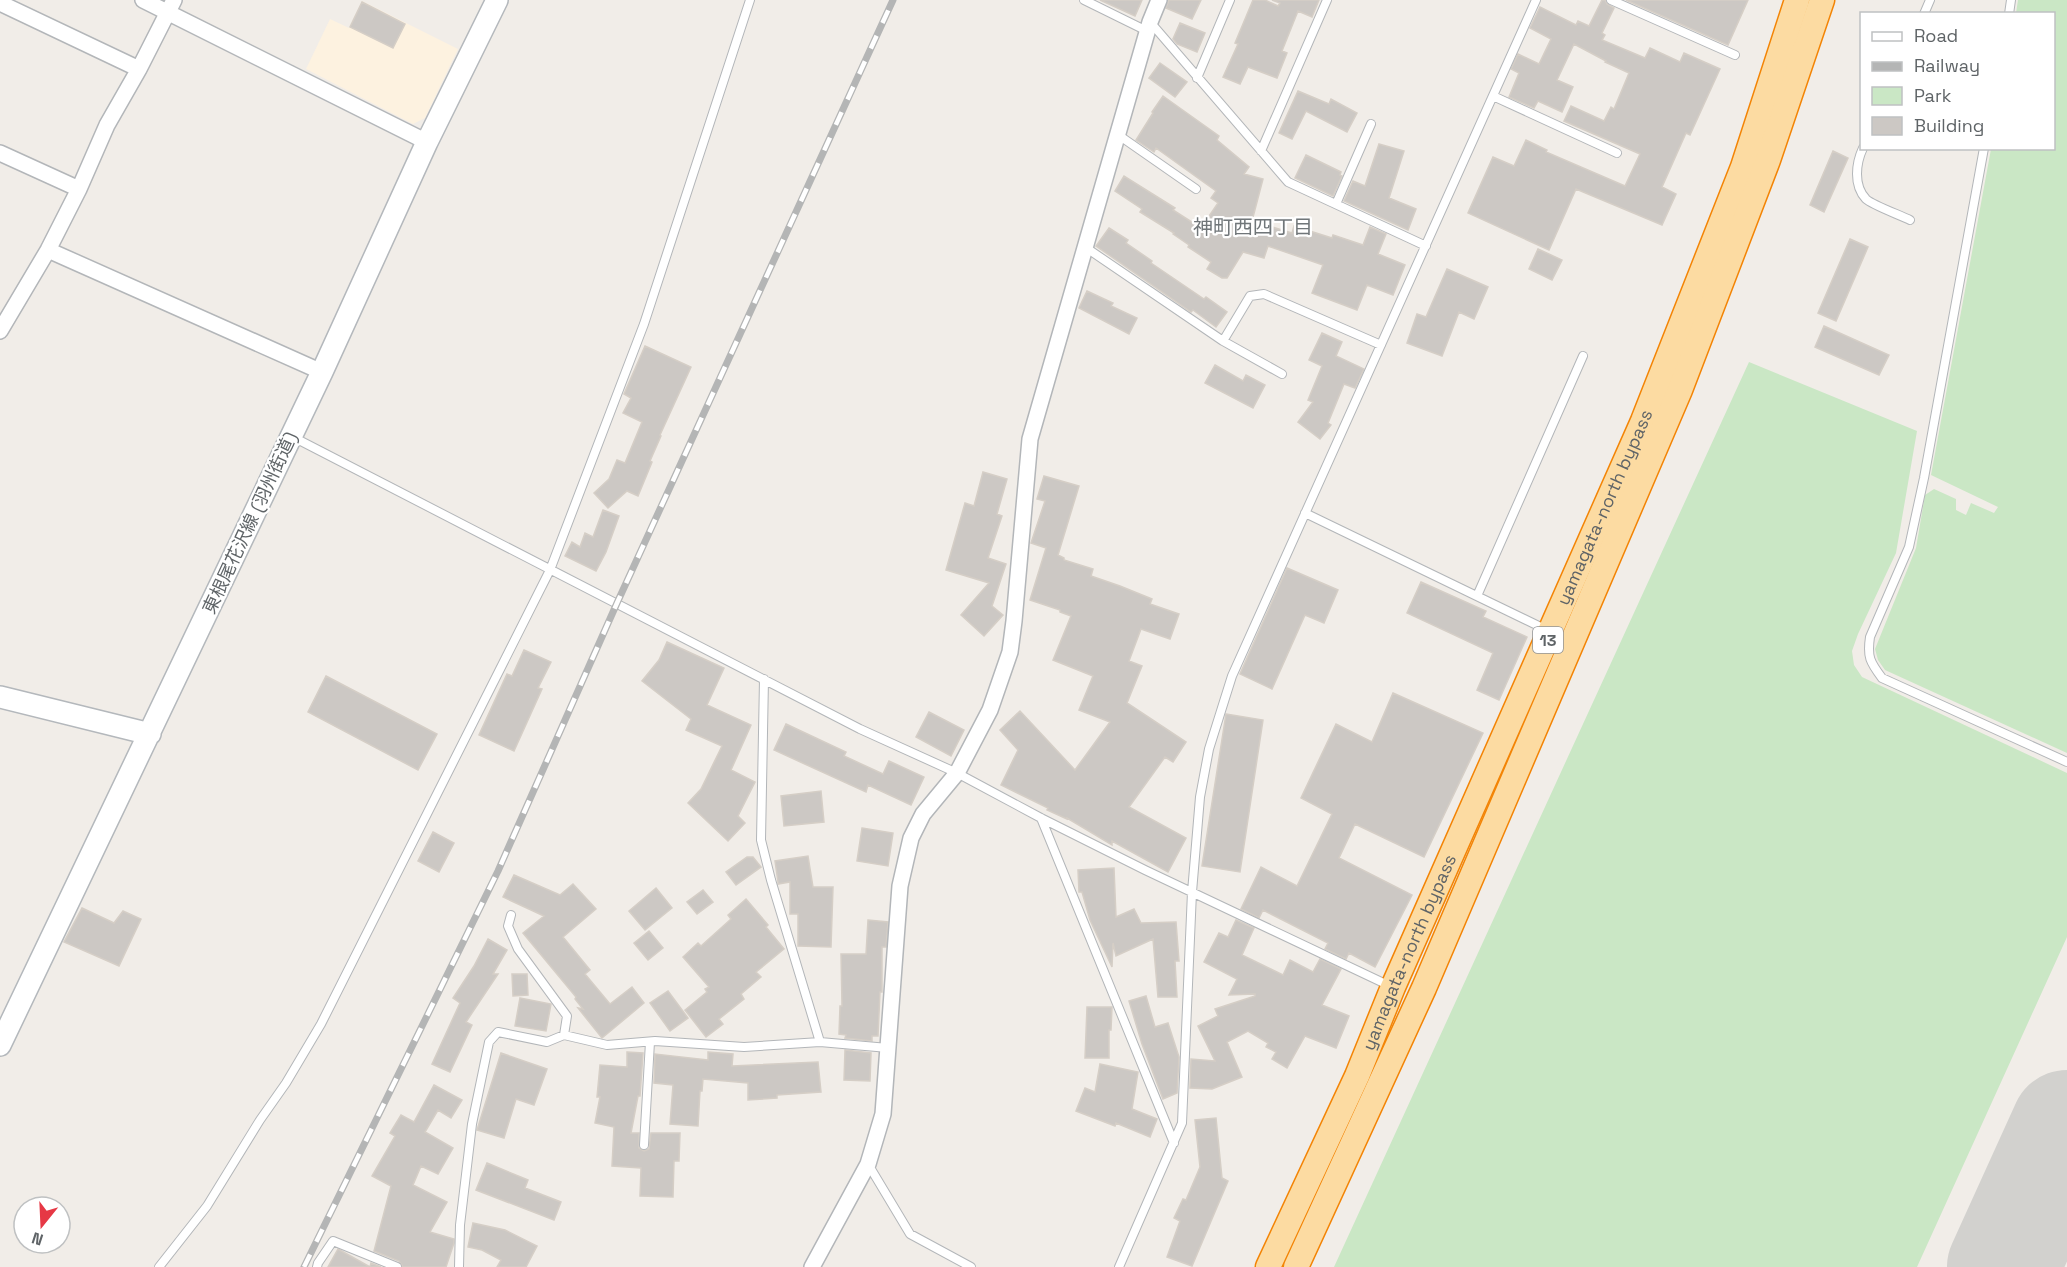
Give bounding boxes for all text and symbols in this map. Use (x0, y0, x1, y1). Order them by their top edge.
legend (1860, 12, 2055, 150)
text: Road (1914, 24, 1958, 47)
text: Railway (1914, 54, 1980, 77)
text: Park (1914, 84, 1952, 107)
text: Building (1914, 114, 1984, 137)
district label: 神町西四丁目 (1193, 214, 1313, 240)
street label: yamagata-north bypass (1551, 406, 1657, 609)
street label: 東根尾花沢線 (羽州街道) (197, 428, 302, 617)
road number: 13 (1533, 627, 1563, 653)
street label: yamagata-north bypass (1357, 850, 1461, 1054)
north arrow (12, 1195, 72, 1255)
text: N (29, 1227, 46, 1250)

